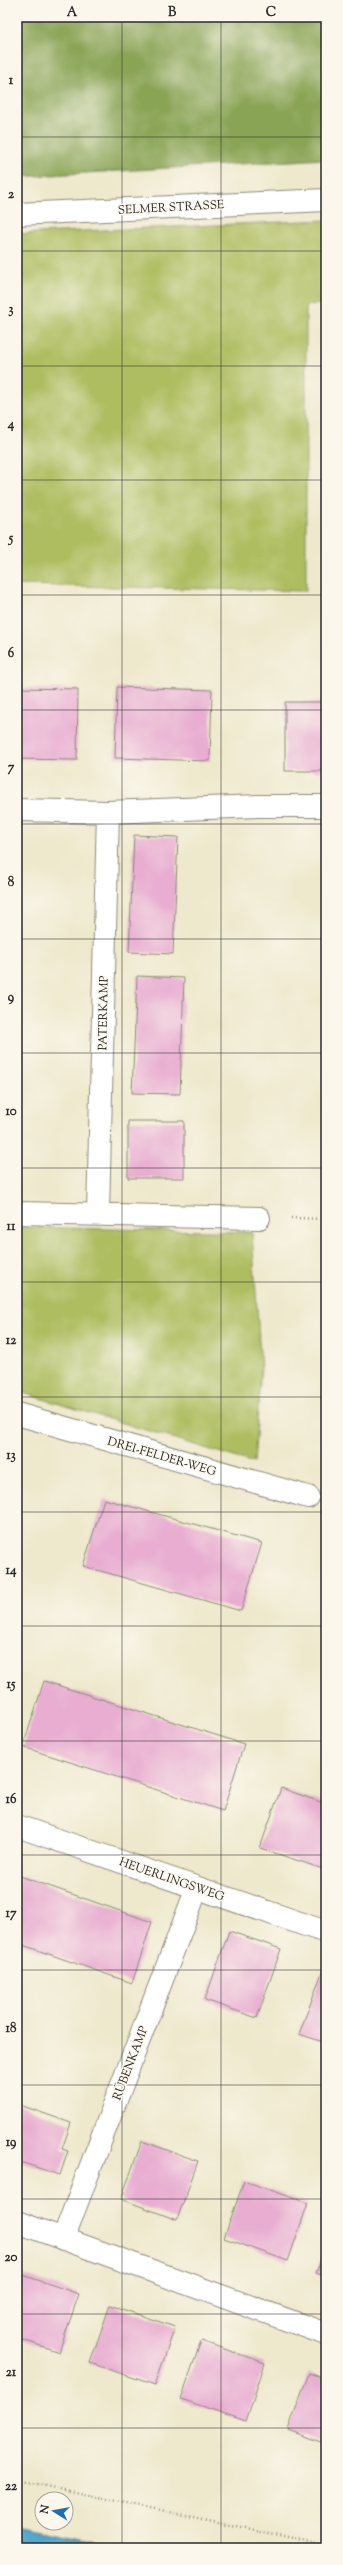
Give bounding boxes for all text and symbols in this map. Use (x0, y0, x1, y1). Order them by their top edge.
text: A (67, 4, 78, 22)
text: B (168, 4, 177, 22)
text: C (266, 4, 276, 22)
text: 1 (9, 72, 14, 90)
text: 2 (8, 186, 15, 204)
street label: SELMER STRASSE (117, 196, 225, 220)
text: 3 (8, 301, 14, 319)
text: 4 (7, 416, 15, 434)
text: 5 (8, 530, 14, 548)
text: 6 (8, 645, 15, 663)
text: 7 (8, 759, 15, 777)
text: 8 (8, 874, 15, 892)
street label: PATERKAMP (94, 975, 114, 1051)
text: 9 (8, 989, 15, 1007)
text: 10 (5, 1103, 17, 1121)
text: 11 (7, 1218, 16, 1236)
text: 12 (6, 1332, 17, 1350)
street label: DREI-FELDER-WEG (105, 1433, 218, 1481)
text: 13 (6, 1447, 16, 1465)
text: 14 (6, 1562, 17, 1580)
text: 15 (7, 1676, 16, 1694)
text: 16 (6, 1791, 17, 1809)
street label: HEUERLINGSWEG (117, 1853, 227, 1906)
text: 17 (6, 1905, 17, 1923)
text: 18 (6, 2020, 17, 2038)
street label: RÜBENKAMP (108, 2023, 153, 2103)
text: 19 (6, 2134, 17, 2152)
text: 20 (5, 2249, 18, 2267)
text: 21 (6, 2364, 17, 2382)
text: 22 (5, 2478, 18, 2496)
north arrow (34, 2491, 74, 2531)
text: N (36, 2503, 54, 2516)

